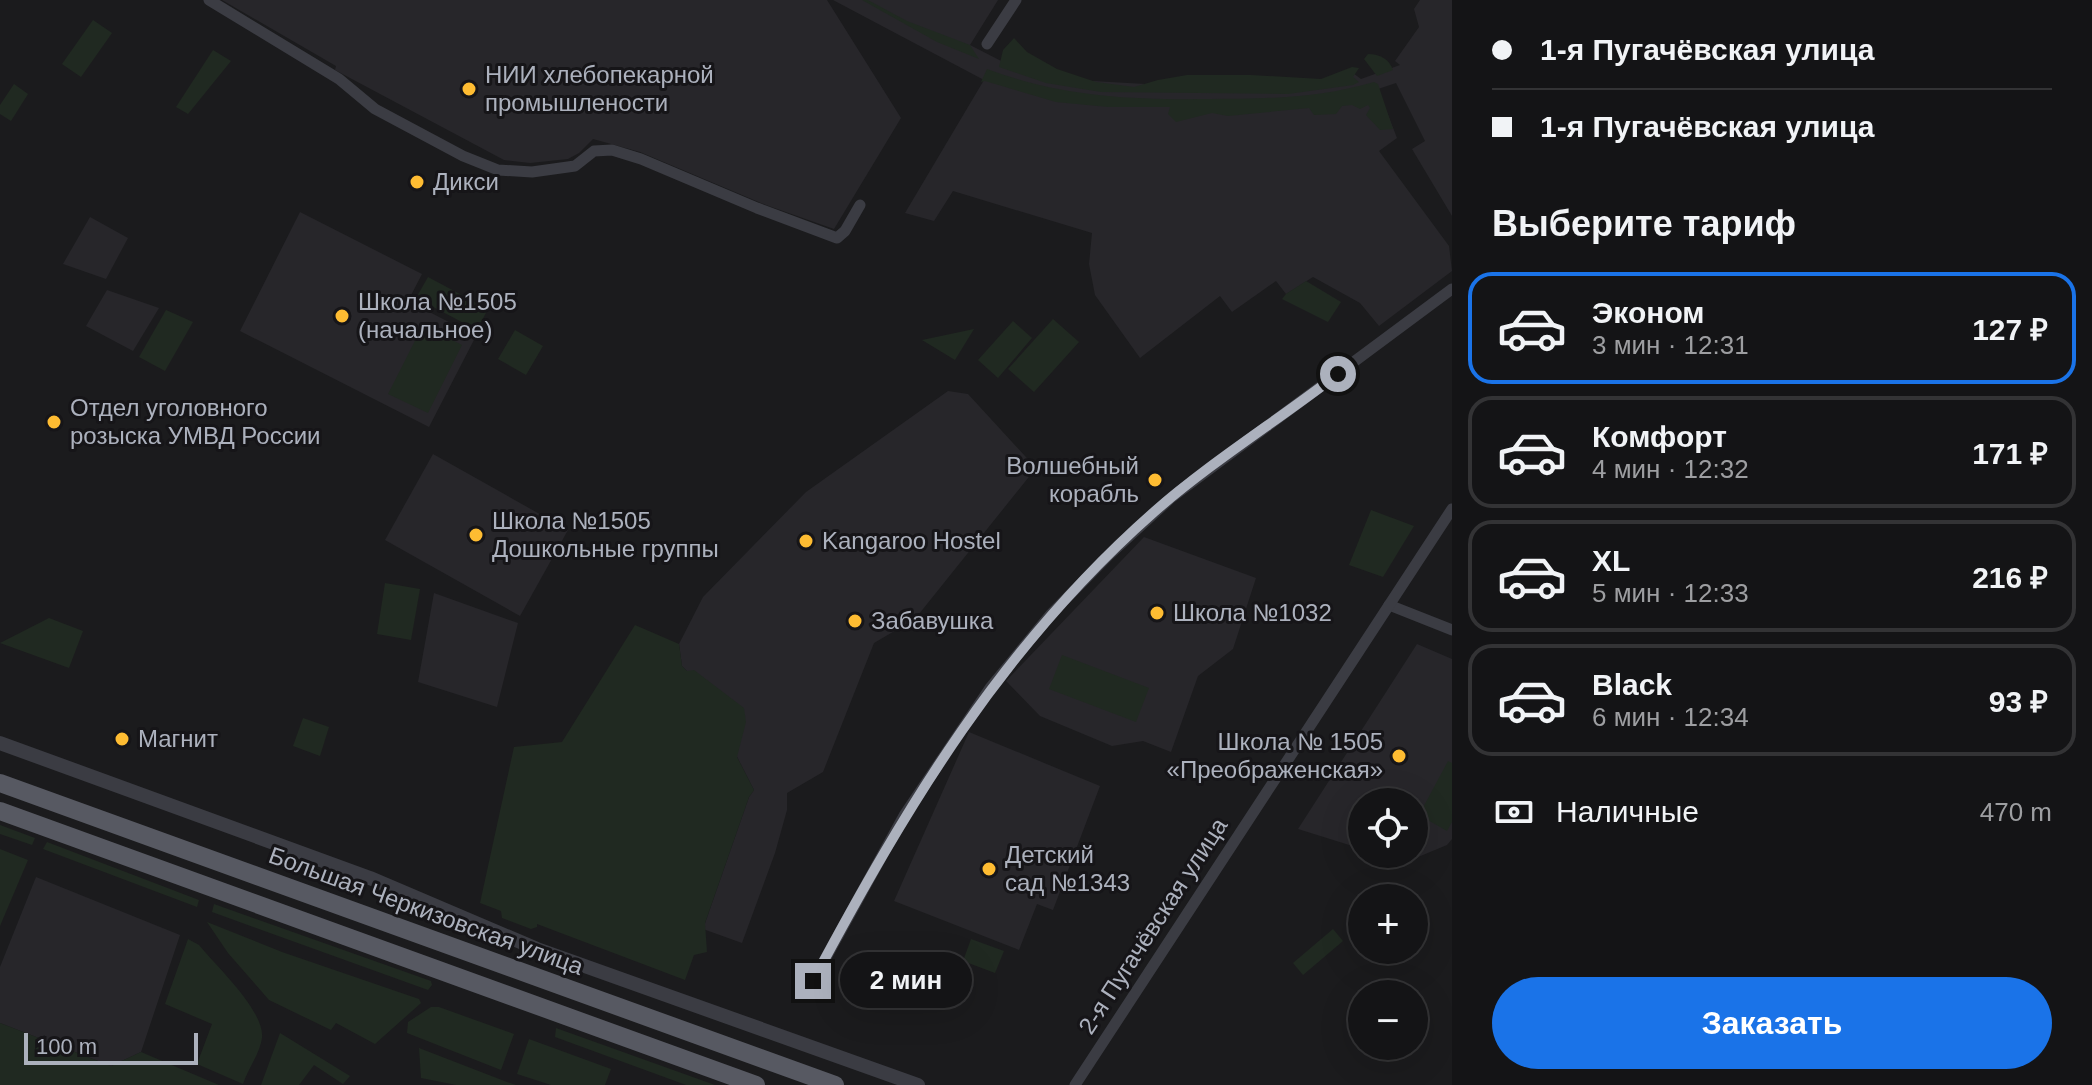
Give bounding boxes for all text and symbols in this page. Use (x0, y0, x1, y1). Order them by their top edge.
text: 1-я Пугачёвская улица (1540, 33, 1875, 66)
place label: НИИ хлебопекарной промышлености (485, 61, 714, 116)
marker: НИИ хлебопекарной промышлености (460, 80, 478, 98)
text: 1-я Пугачёвская улица (1540, 110, 1875, 143)
place label: Дикси (433, 168, 499, 195)
marker: Дикси (408, 173, 426, 191)
text: Выберите тариф (1492, 203, 1796, 244)
place label: Школа №1505 (начальное) (358, 288, 517, 343)
icon: car (1496, 292, 1568, 364)
text: Эконом (1592, 296, 1705, 329)
marker: Школа №1505 (начальное) (333, 307, 351, 325)
text: 127 ₽ (1972, 313, 2048, 346)
text: 3 мин · 12:31 (1592, 330, 1749, 360)
route start (1320, 356, 1356, 392)
place label: Отдел уголовного розыска УМВД России (70, 394, 320, 449)
marker: Отдел уголовного розыска УМВД России (45, 413, 63, 431)
icon: car (1496, 416, 1568, 488)
text: Комфорт (1592, 420, 1727, 453)
text: 171 ₽ (1972, 437, 2048, 470)
place label: Волшебный корабль (1006, 452, 1139, 507)
text: 4 мин · 12:32 (1592, 454, 1749, 484)
marker: Волшебный корабль (1146, 471, 1164, 489)
place label: Школа №1505 Дошкольные группы (492, 507, 719, 562)
marker: Школа №1505 Дошкольные группы (467, 526, 485, 544)
place label: Kangaroo Hostel (822, 527, 1001, 554)
marker: Kangaroo Hostel (797, 532, 815, 550)
icon: car (1496, 540, 1568, 612)
text: XL (1592, 544, 1630, 577)
text: 216 ₽ (1972, 561, 2048, 594)
text: 5 мин · 12:33 (1592, 578, 1749, 608)
place label: Школа №1032 (1173, 599, 1332, 626)
marker: Школа №1032 (1148, 604, 1166, 622)
place label: Забавушка (871, 607, 994, 634)
marker: Забавушка (846, 612, 864, 630)
icon: car (1496, 664, 1568, 736)
text: Black (1592, 668, 1672, 701)
text: 93 ₽ (1989, 685, 2048, 718)
text: 6 мин · 12:34 (1592, 702, 1749, 732)
place label: Магнит (138, 725, 218, 752)
place label: Школа № 1505 «Преображенская» (1167, 728, 1383, 783)
marker: Магнит (113, 730, 131, 748)
marker: Школа № 1505 «Преображенская» (1390, 747, 1408, 765)
map controls (1348, 788, 1428, 1060)
button: locate (1348, 788, 1428, 868)
icon: cash (1492, 790, 1536, 834)
text: Наличные (1556, 795, 1699, 828)
text: 470 m (1980, 797, 2052, 827)
street label: 2-я Пугачёвская улица (1073, 812, 1233, 1039)
street label: Большая Черкизовская улица (265, 841, 588, 980)
place label: Детский сад №1343 (1005, 841, 1130, 896)
marker: Детский сад №1343 (980, 860, 998, 878)
button: + (1348, 884, 1428, 964)
callout: 2 мин (841, 953, 973, 1009)
route end (795, 963, 831, 999)
text: 2 мин (870, 965, 942, 995)
button: Заказать (1492, 977, 2052, 1069)
button: − (1348, 980, 1428, 1060)
scale bar (24, 1029, 198, 1065)
text: 100 m (36, 1034, 97, 1059)

